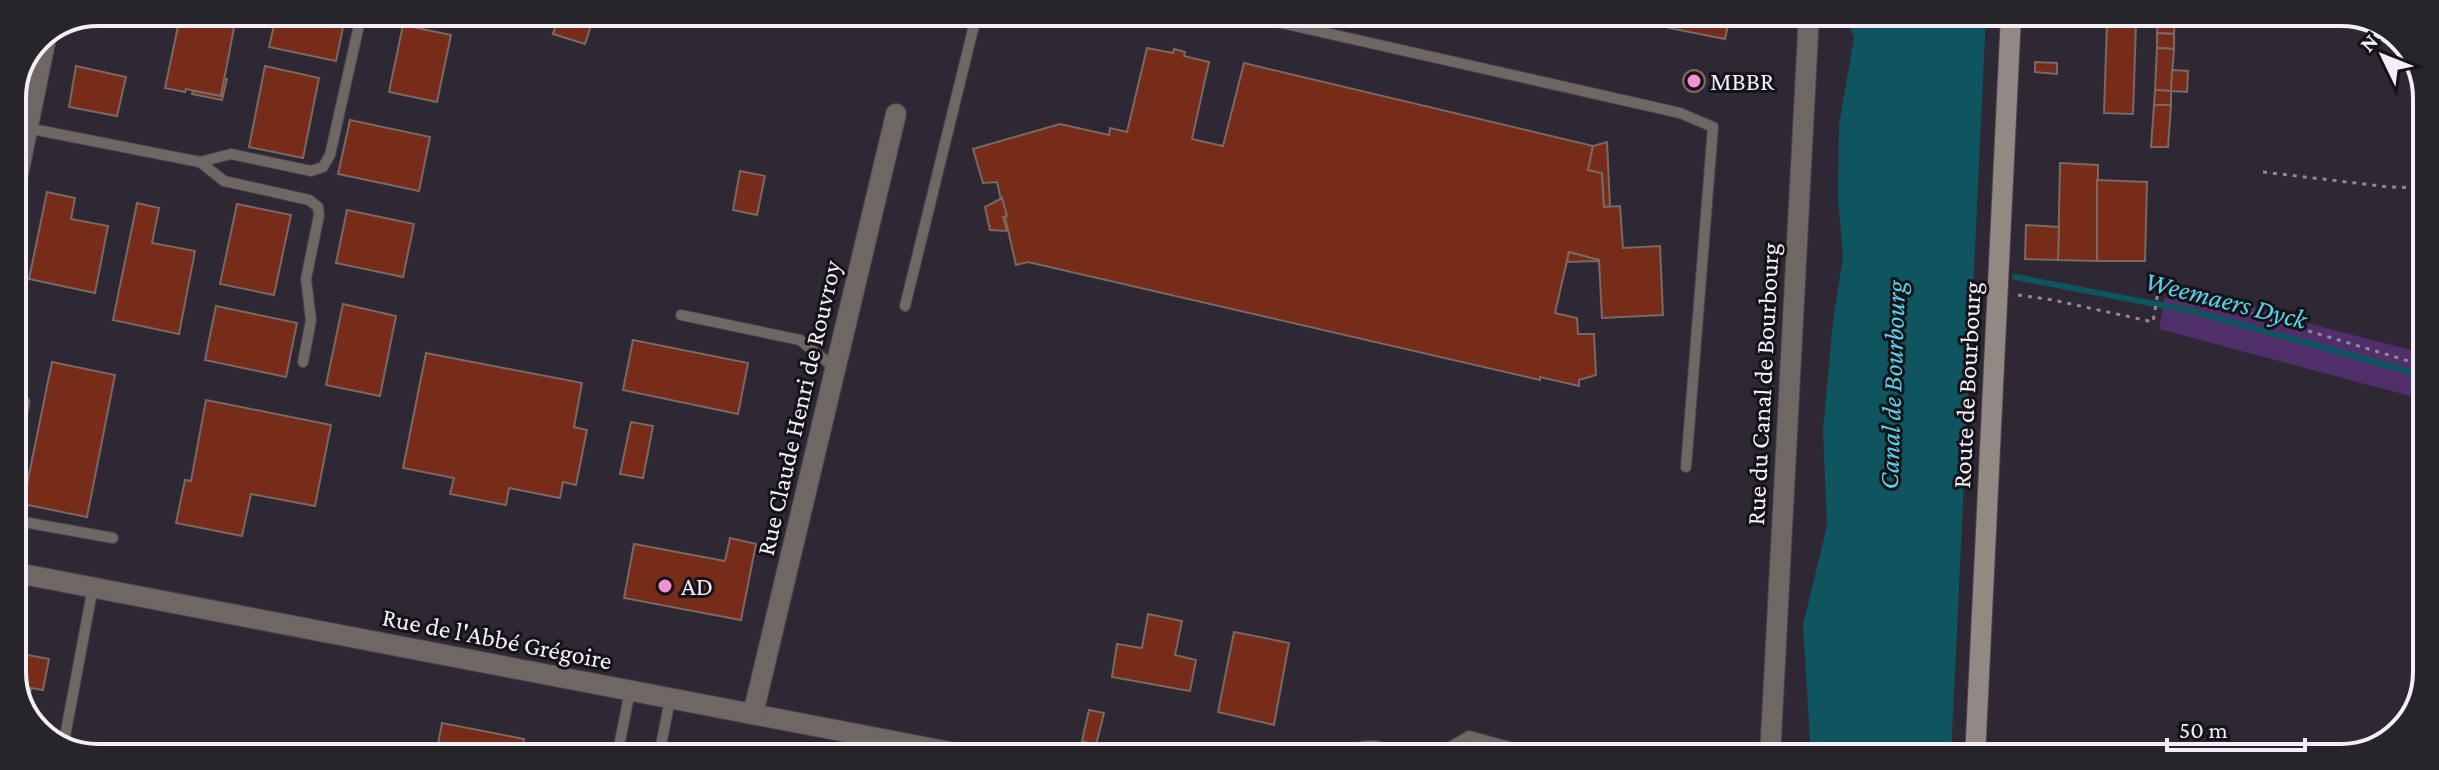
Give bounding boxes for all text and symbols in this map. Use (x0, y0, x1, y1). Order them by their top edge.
north arrow (2343, 16, 2423, 96)
text: N (2354, 29, 2383, 57)
place label: MBBR (1710, 67, 1775, 96)
marker: MBBR (1685, 72, 1703, 90)
street label: Rue du Canal de Bourbourg (1741, 242, 1785, 526)
street label: Rue Claude Henri de Rouvroy (751, 257, 847, 558)
water label: Weemaers Dyck (2142, 265, 2312, 336)
water label: Canal de Bourbourg (1873, 278, 1911, 490)
street label: Route de Bourbourg (1947, 281, 1987, 489)
place label: AD (681, 572, 713, 601)
marker: AD (656, 577, 674, 595)
street label: Rue de l'Abbé Grégoire (380, 603, 614, 675)
scale bar (2167, 702, 2305, 752)
text: 50 m (2179, 716, 2228, 743)

